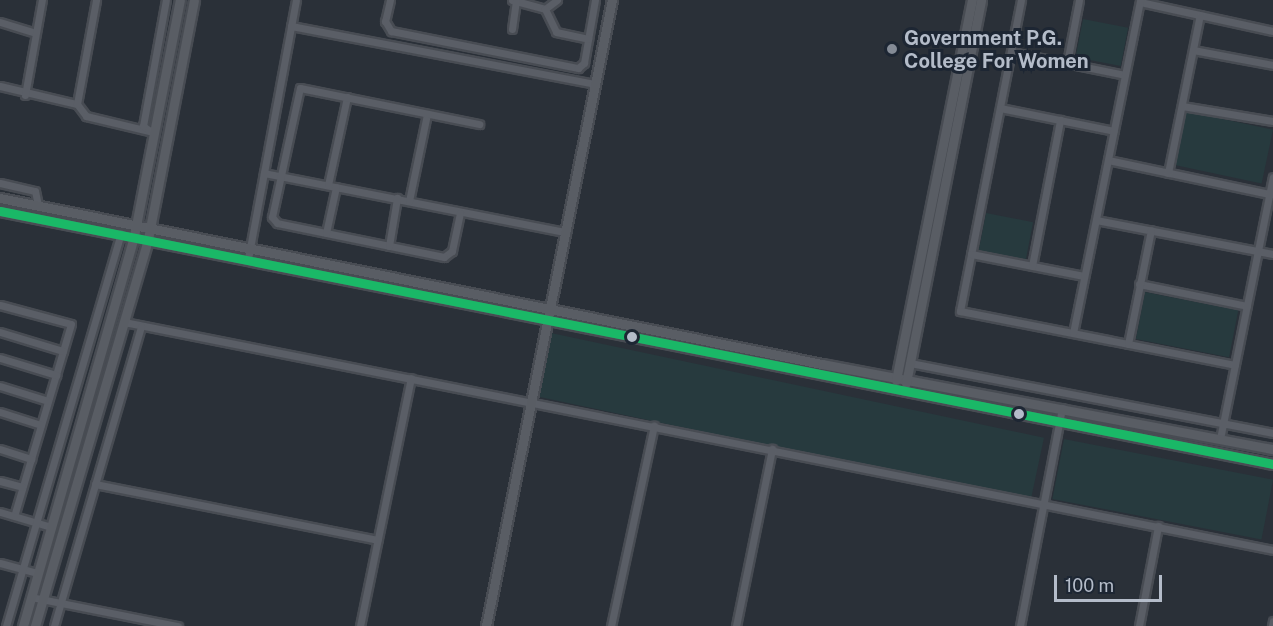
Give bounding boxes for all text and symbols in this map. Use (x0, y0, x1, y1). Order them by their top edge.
place label: Government P.G. College For Women (904, 26, 1089, 73)
marker: Government P.G. College For Women (885, 42, 899, 56)
unlabelled marker (626, 331, 638, 343)
unlabelled marker (1013, 408, 1025, 420)
scale bar (1057, 563, 1165, 601)
text: 100 m (1065, 575, 1114, 596)

